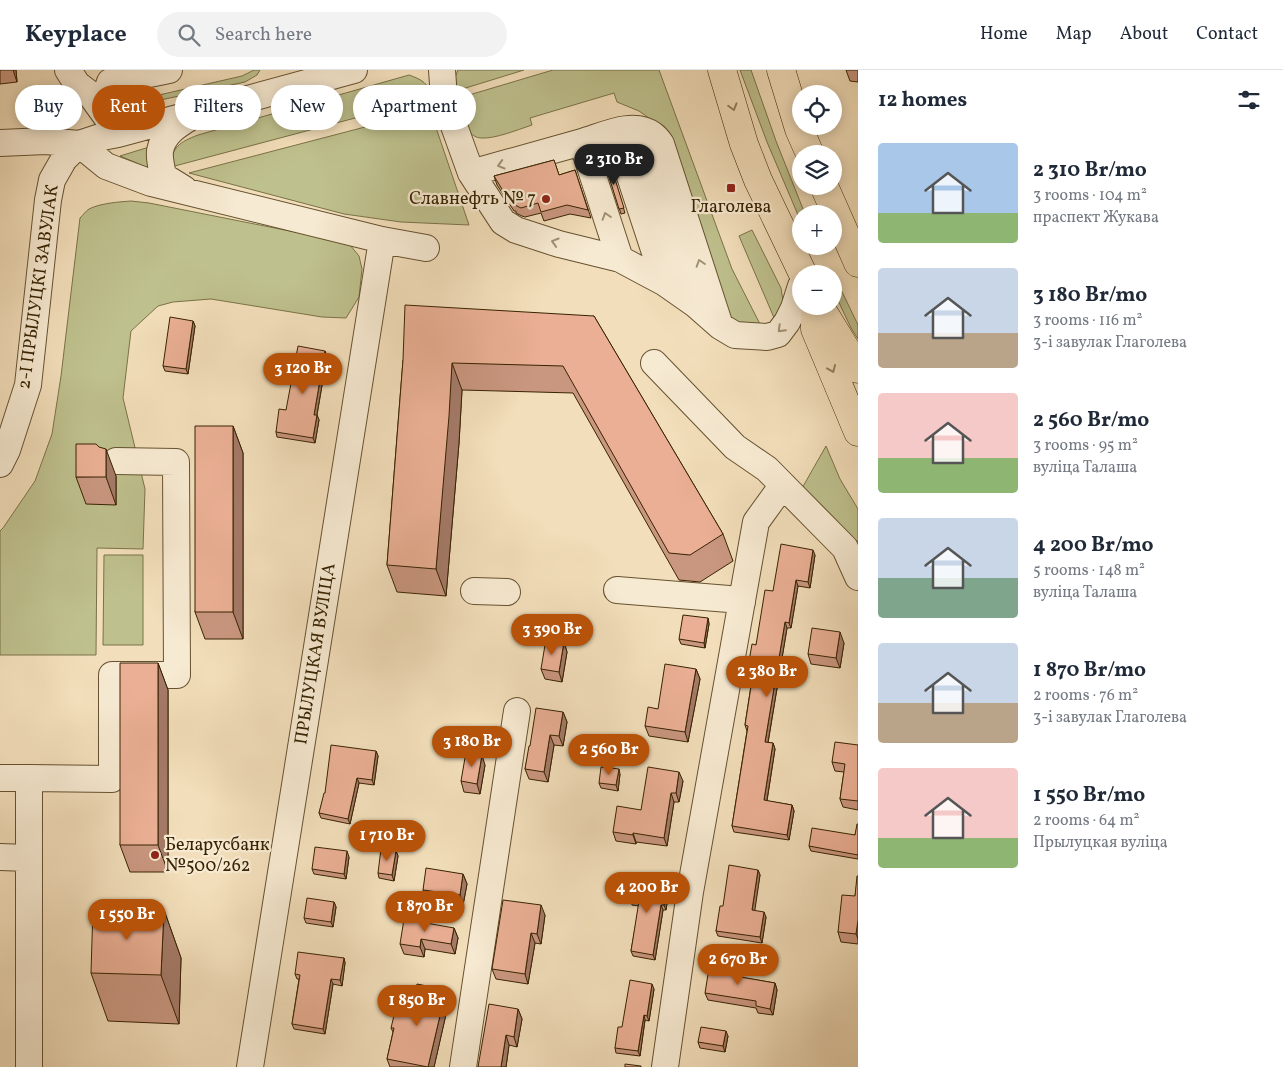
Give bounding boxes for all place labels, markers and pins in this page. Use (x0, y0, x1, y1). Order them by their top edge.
pin: 2 310 Br (562, 144, 666, 186)
marker: Глаголева (725, 182, 737, 194)
place label: Славнефть № 7 (409, 187, 536, 212)
marker: Славнефть № 7 (540, 193, 552, 205)
place label: Глаголева (690, 195, 772, 220)
pin: 3 120 Br (251, 352, 355, 395)
pin: 3 390 Br (500, 614, 604, 656)
pin: 2 380 Br (715, 656, 819, 698)
pin: 3 180 Br (420, 726, 524, 768)
pin: 2 560 Br (557, 734, 661, 776)
pin: 1 710 Br (335, 820, 439, 862)
place label: Беларусбанк №500/262 (165, 833, 270, 879)
marker: Беларусбанк №500/262 (149, 849, 161, 861)
pin: 4 200 Br (595, 872, 699, 914)
pin: 1 870 Br (373, 890, 477, 933)
pin: 1 550 Br (75, 898, 179, 941)
pin: 2 670 Br (686, 944, 790, 986)
pin: 1 850 Br (365, 984, 469, 1027)

